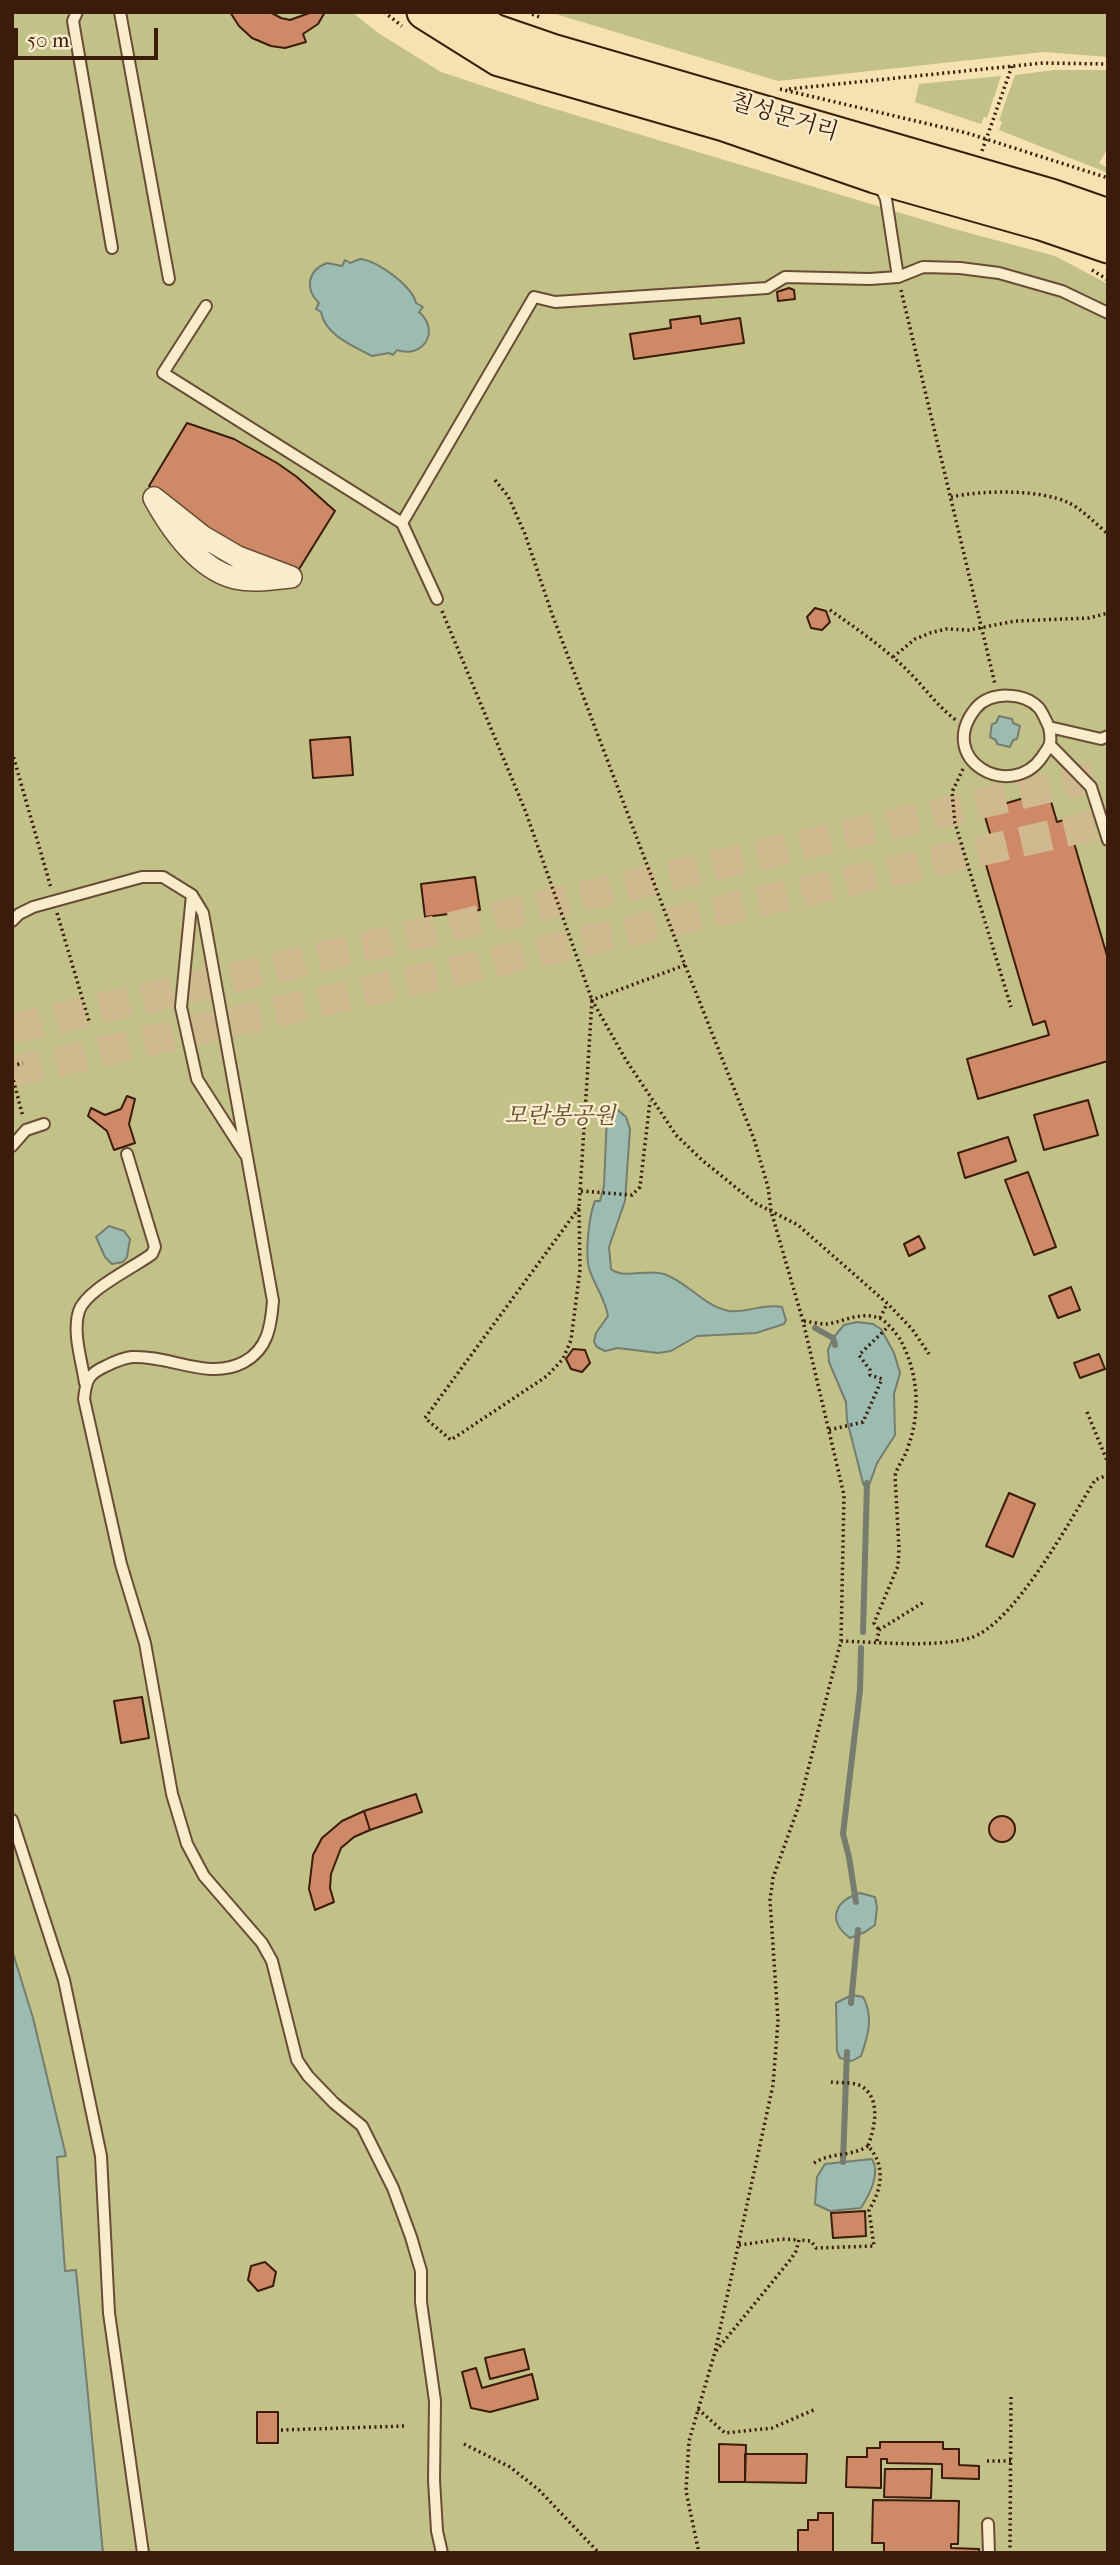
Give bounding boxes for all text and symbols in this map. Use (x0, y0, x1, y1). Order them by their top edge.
scale bar (18, 14, 161, 58)
text: 50 m (27, 28, 70, 52)
street label: 칠성문거리 (727, 89, 841, 147)
park label: 모란봉공원 (504, 1103, 616, 1131)

